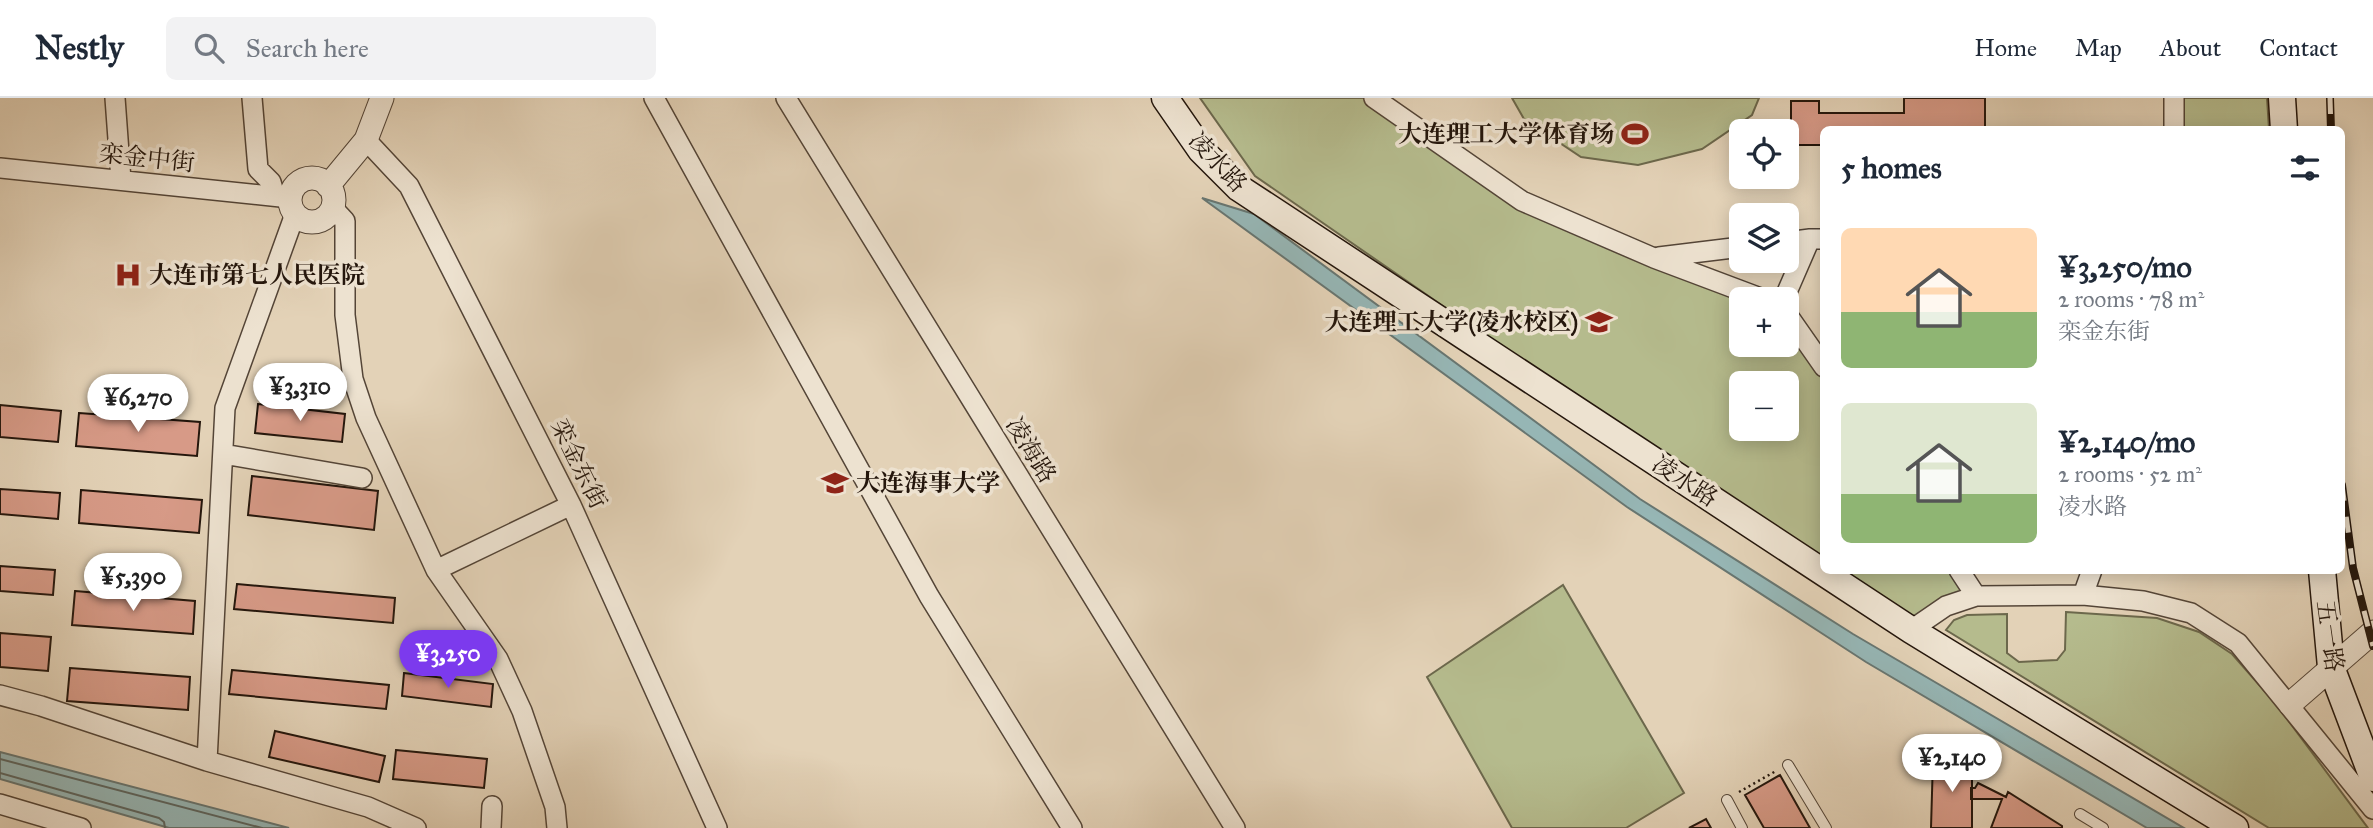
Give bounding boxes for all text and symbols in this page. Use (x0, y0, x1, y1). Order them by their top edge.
search box (166, 17, 656, 80)
text: Nestly (35, 28, 124, 68)
icon: search (190, 29, 228, 67)
text: Search here (246, 32, 369, 64)
text: Home (1974, 33, 2037, 63)
text: Map (2075, 33, 2122, 63)
text: About (2160, 33, 2221, 63)
text: Contact (2259, 33, 2338, 63)
place label: 大连理工大学体育场 (1398, 119, 1614, 149)
sports icon: 大连理工大学体育场 (1620, 119, 1650, 149)
map controls (1729, 119, 1799, 441)
button: locate (1729, 119, 1799, 189)
street label: 凌水路 (1182, 125, 1254, 199)
street label: 栾金中街 (98, 138, 196, 178)
icon: filters (2286, 149, 2324, 187)
text: 5 homes (1841, 150, 1942, 186)
button: layers (1729, 203, 1799, 273)
text: ¥3,250/mo (2058, 249, 2192, 285)
icon: home (1897, 256, 1981, 340)
hospital icon: 大连市第七人民医院 (113, 260, 143, 290)
place label: 大连市第七人民医院 (149, 260, 365, 290)
text: 2 rooms · 78 m² (2058, 285, 2204, 313)
button: + (1729, 287, 1799, 357)
place label: 大连理工大学(凌水校区) (1325, 307, 1578, 337)
school or university icon: 大连理工大学(凌水校区) (1584, 307, 1614, 337)
text: 栾金东街 (2058, 317, 2150, 345)
pin: ¥3,310 (243, 364, 357, 423)
button: − (1729, 371, 1799, 441)
text: ¥3,310 (269, 372, 331, 400)
pin: ¥6,270 (81, 374, 195, 434)
text: ¥6,270 (103, 383, 173, 411)
street label: 凌海路 (999, 412, 1063, 488)
street label: 栾金东街 (544, 414, 614, 514)
text: ¥2,140/mo (2058, 424, 2195, 460)
icon: home (1897, 431, 1981, 515)
street label: 凌水路 (1647, 449, 1723, 513)
text: 2 rooms · 52 m² (2058, 460, 2202, 488)
school or university icon: 大连海事大学 (820, 468, 850, 498)
place label: 大连海事大学 (856, 468, 1000, 498)
text: 凌水路 (2058, 492, 2127, 520)
pin: ¥5,390 (76, 554, 190, 613)
text: ¥5,390 (100, 562, 166, 590)
street label: 五一路 (2310, 598, 2350, 674)
pin: ¥3,250 (391, 630, 505, 690)
text: ¥3,250 (415, 639, 481, 667)
pin: ¥2,140 (1895, 734, 2009, 794)
text: ¥2,140 (1918, 743, 1986, 771)

